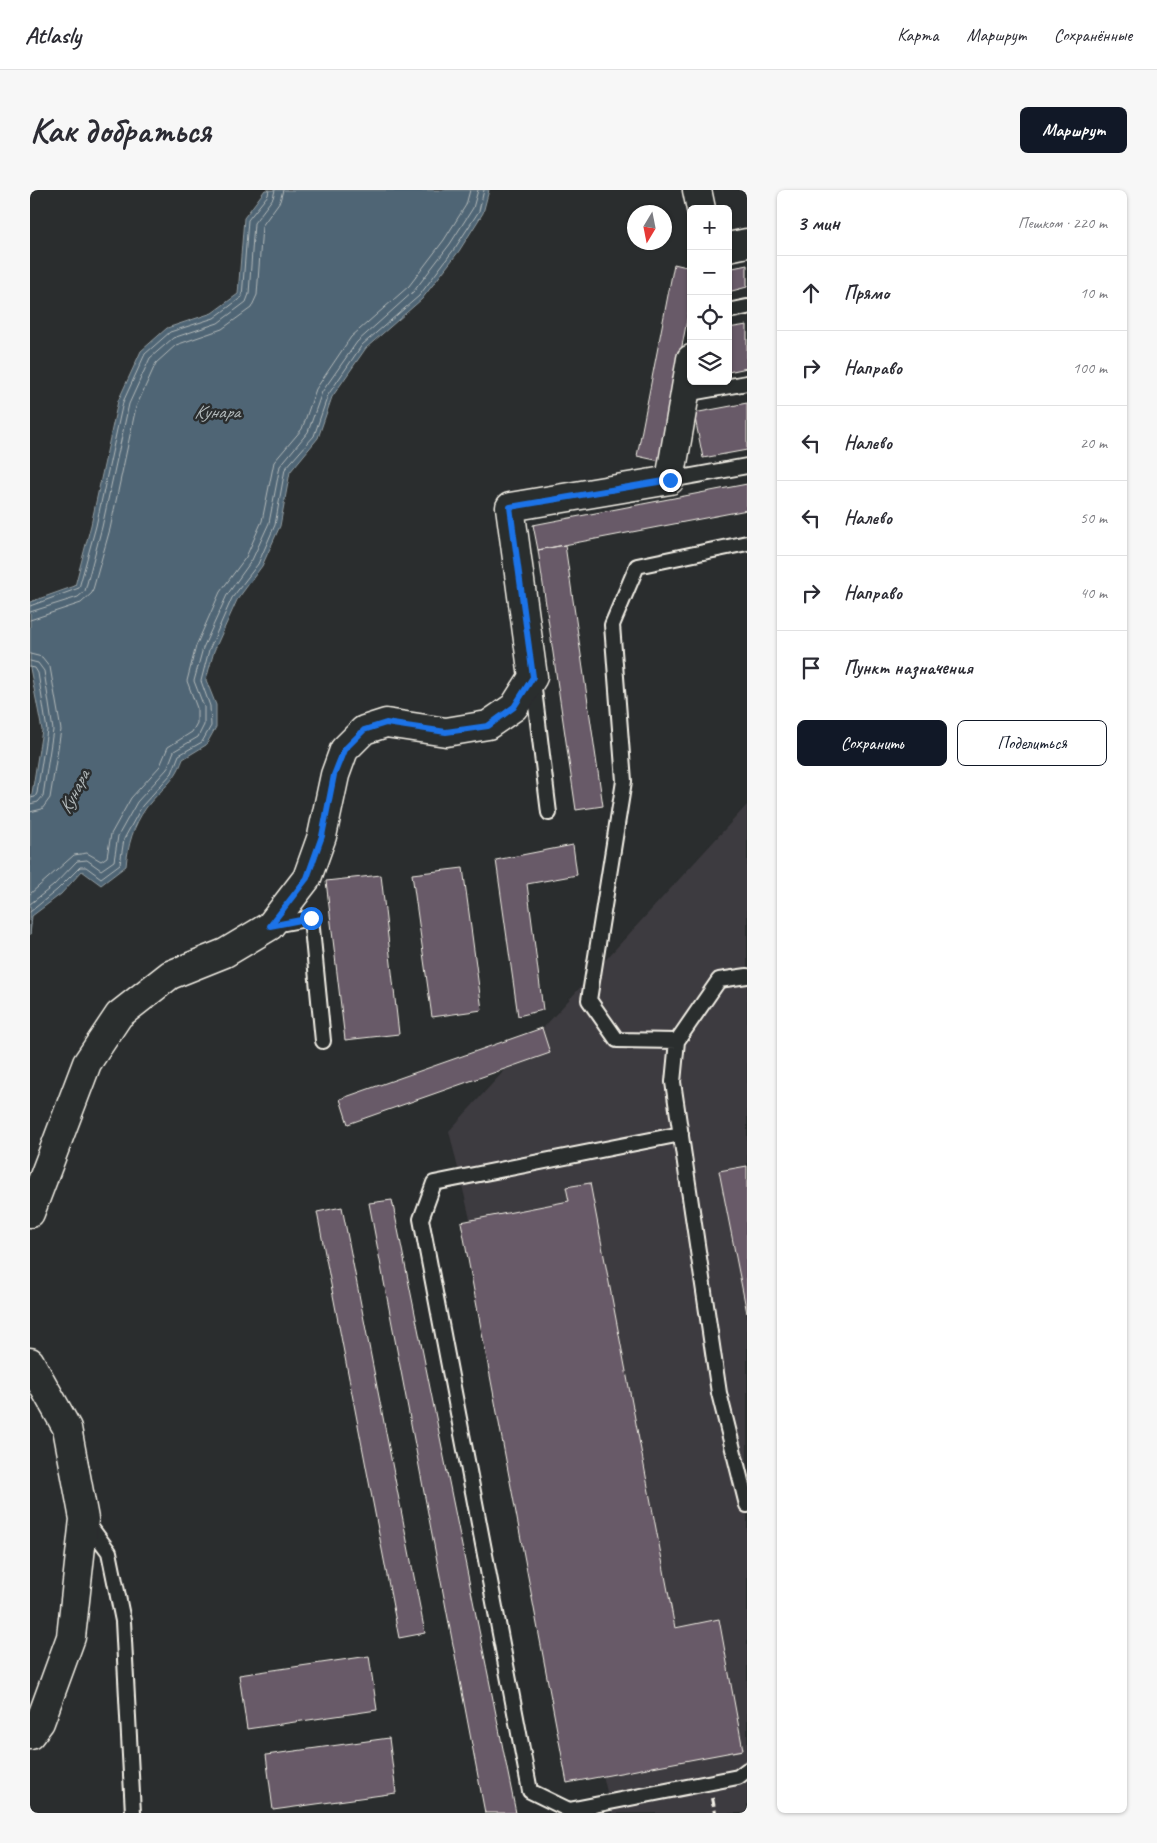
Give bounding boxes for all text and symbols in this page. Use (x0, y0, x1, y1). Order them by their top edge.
text: Atlasly (25, 20, 81, 50)
text: Карта (897, 24, 938, 46)
text: Маршрут (966, 24, 1026, 46)
text: Сохранённые (1054, 24, 1132, 46)
button: Маршрут (1020, 107, 1127, 153)
text: Как добраться (30, 108, 211, 153)
north arrow (627, 205, 672, 250)
map controls (687, 205, 732, 385)
button: + (687, 205, 732, 250)
text: 3 мин (797, 210, 840, 236)
text: Пешком · 220 m (1018, 213, 1107, 233)
button: − (687, 250, 732, 295)
icon: ahead (797, 279, 825, 307)
text: Прямо (844, 281, 889, 305)
text: 10 m (1080, 283, 1107, 303)
button: locate (687, 295, 732, 340)
button: layers (687, 340, 732, 385)
icon: right (797, 354, 825, 382)
text: Направо (844, 356, 902, 380)
text: 100 m (1073, 358, 1107, 378)
water label: Кунара (194, 400, 242, 424)
icon: left (797, 429, 825, 457)
text: Налево (844, 431, 892, 455)
text: 20 m (1080, 433, 1107, 453)
route end (659, 469, 682, 492)
icon: left (797, 504, 825, 532)
text: Налево (844, 506, 892, 530)
text: 50 m (1080, 508, 1107, 528)
icon: right (797, 579, 825, 607)
text: Направо (844, 581, 902, 605)
text: 40 m (1080, 583, 1107, 603)
icon: arrive (797, 654, 825, 682)
text: Пункт назначения (844, 656, 973, 680)
button: Сохранить (797, 720, 947, 766)
button: Поделиться (957, 720, 1107, 766)
water label: Кунара (53, 764, 96, 818)
route start (300, 907, 323, 930)

